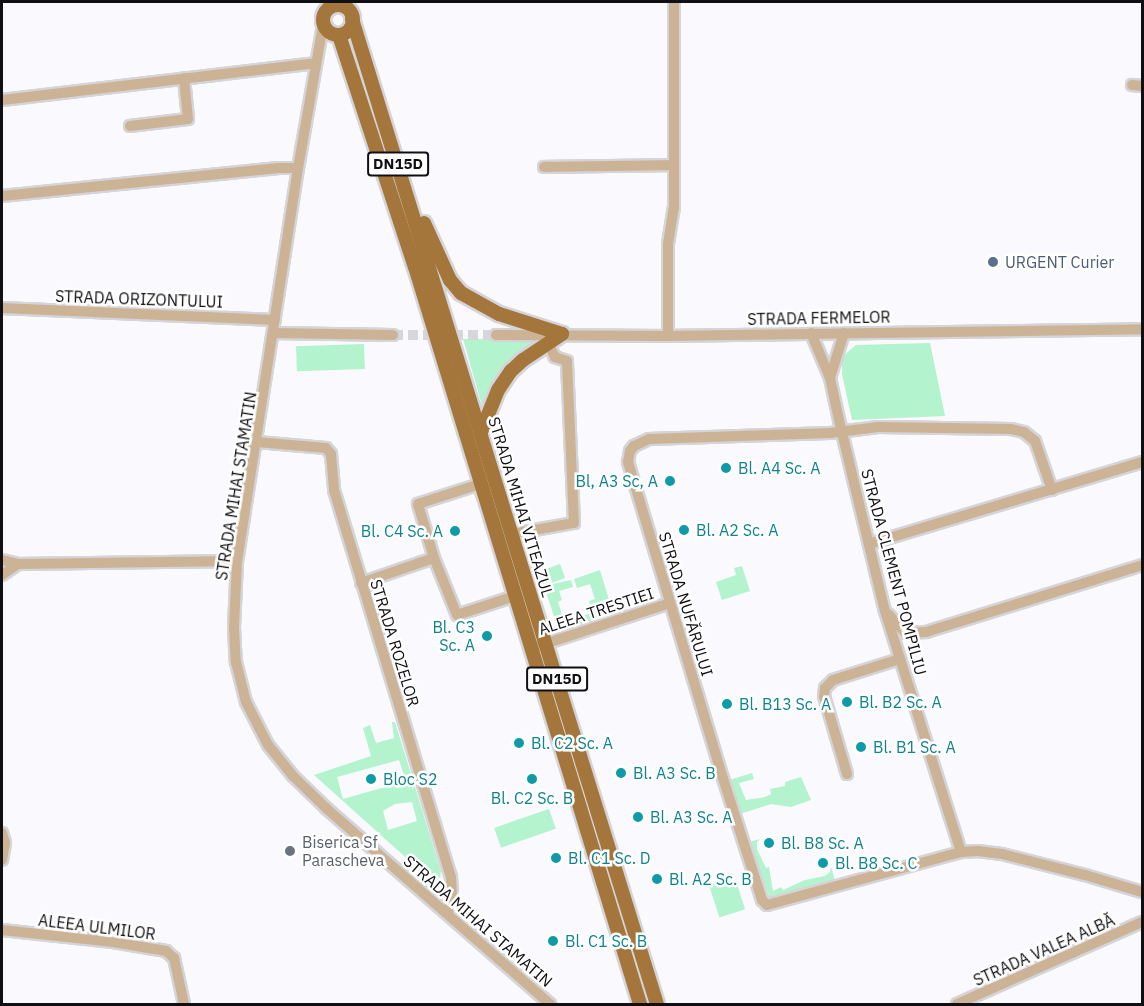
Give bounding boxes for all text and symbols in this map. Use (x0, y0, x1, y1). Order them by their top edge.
road number: DN15D (366, 152, 430, 176)
place label: URGENT Curier (1005, 252, 1114, 272)
marker: URGENT Curier (986, 255, 1000, 269)
street label: STRADA ORIZONTULUI (55, 286, 223, 312)
street label: STRADA FERMELOR (747, 307, 891, 329)
street label: STRADA MIHAI STAMATIN (212, 390, 260, 582)
street label: STRADA MIHAI VITEAZUL (484, 415, 558, 599)
place label: Bl. A4 Sc. A (738, 458, 820, 478)
marker: Bl. A4 Sc. A (719, 461, 733, 475)
street label: STRADA CLEMENT POMPILIU (857, 467, 931, 677)
place label: Bl, A3 Sc, A (576, 471, 658, 491)
marker: Bl, A3 Sc, A (663, 474, 677, 488)
place label: Bl. A2 Sc. A (696, 520, 778, 540)
place label: Bl. C4 Sc. A (361, 521, 443, 541)
marker: Bl. A2 Sc. A (677, 523, 691, 537)
marker: Bl. C4 Sc. A (448, 524, 462, 538)
street label: STRADA NUFĂRULUI (655, 530, 717, 678)
street label: STRADA ROZELOR (366, 577, 424, 709)
street label: ALEEA TRESTIEI (536, 583, 656, 639)
place label: Bl. C3 Sc. A (432, 617, 475, 655)
marker: Bl. C3 Sc. A (480, 629, 494, 643)
road number: DN15D (526, 667, 588, 691)
place label: Bl. B2 Sc. A (859, 692, 942, 712)
place label: Bl. B13 Sc. A (739, 694, 831, 714)
marker: Bl. B2 Sc. A (840, 695, 854, 709)
marker: Bl. B13 Sc. A (720, 697, 734, 711)
place label: Bl. C2 Sc. A (531, 733, 613, 753)
marker: Bl. C2 Sc. A (512, 736, 526, 750)
place label: Bl. B1 Sc. A (873, 737, 956, 757)
marker: Bl. B1 Sc. A (854, 740, 868, 754)
place label: Bl. A3 Sc. B (633, 763, 716, 783)
marker: Bl. A3 Sc. B (614, 766, 628, 780)
place label: Bloc S2 (383, 769, 437, 789)
marker: Bloc S2 (364, 772, 378, 786)
marker: Bl. C2 Sc. B (525, 772, 539, 786)
place label: Bl. C2 Sc. B (491, 788, 573, 808)
place label: Bl. A3 Sc. A (650, 807, 732, 827)
marker: Bl. A3 Sc. A (631, 810, 645, 824)
place label: Biserica Sf Parascheva (302, 832, 384, 870)
place label: Bl. B8 Sc. A (781, 833, 864, 853)
marker: Bl. B8 Sc. A (762, 836, 776, 850)
marker: Biserica Sf Parascheva (283, 844, 297, 858)
place label: Bl. C1 Sc. D (568, 848, 651, 868)
street label: STRADA MIHAI STAMATIN (400, 851, 556, 991)
marker: Bl. C1 Sc. D (549, 851, 563, 865)
place label: Bl. B8 Sc. C (835, 853, 917, 873)
marker: Bl. B8 Sc. C (816, 856, 830, 870)
place label: Bl. A2 Sc. B (669, 869, 752, 889)
marker: Bl. A2 Sc. B (650, 872, 664, 886)
street label: ALEEA ULMILOR (37, 910, 157, 944)
street label: STRADA VALEA ALBĂ (970, 910, 1118, 990)
place label: Bl. C1 Sc. B (565, 931, 647, 951)
marker: Bl. C1 Sc. B (546, 934, 560, 948)

